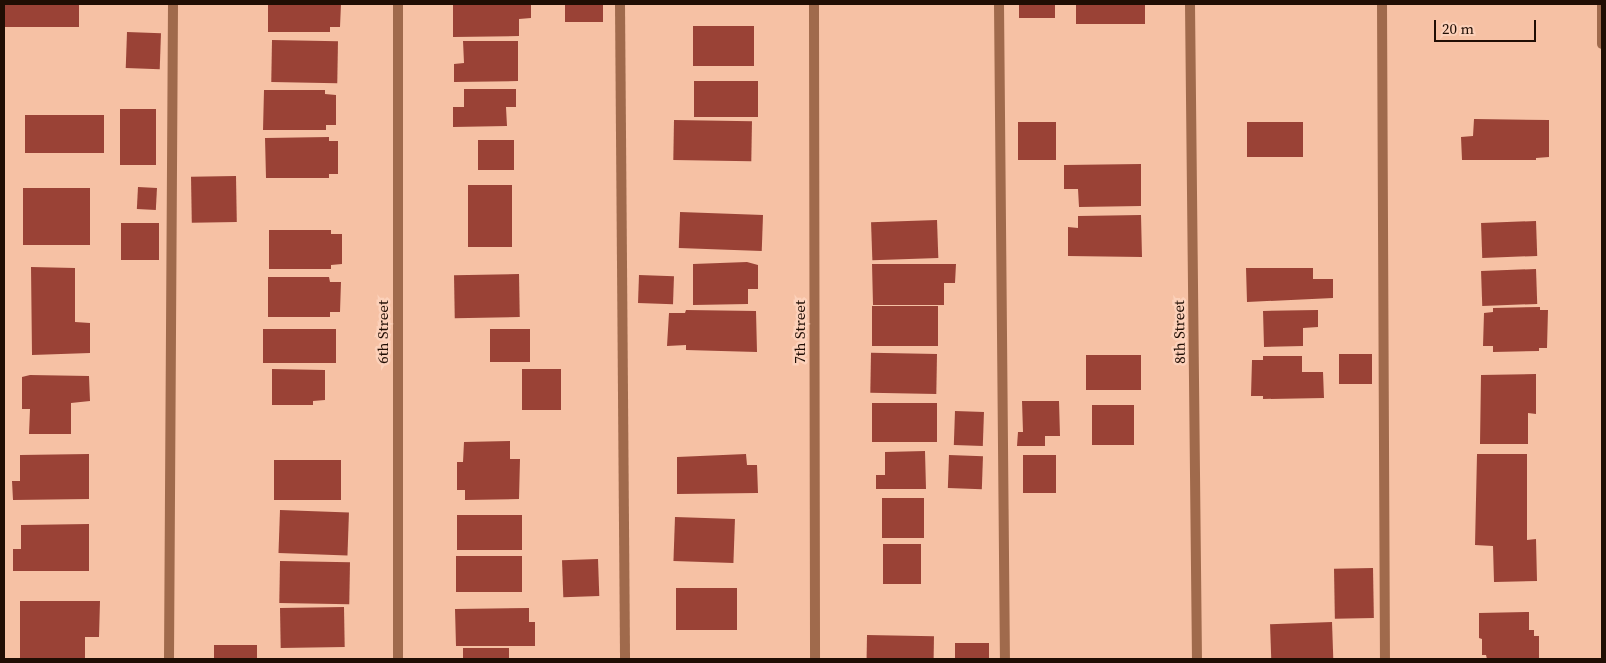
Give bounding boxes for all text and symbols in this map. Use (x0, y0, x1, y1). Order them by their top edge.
scale bar (1436, 10, 1538, 42)
text: 20 m (1442, 18, 1474, 39)
street label: 6th Street (374, 300, 392, 364)
street label: 7th Street (791, 300, 809, 364)
street label: 8th Street (1169, 300, 1189, 364)

